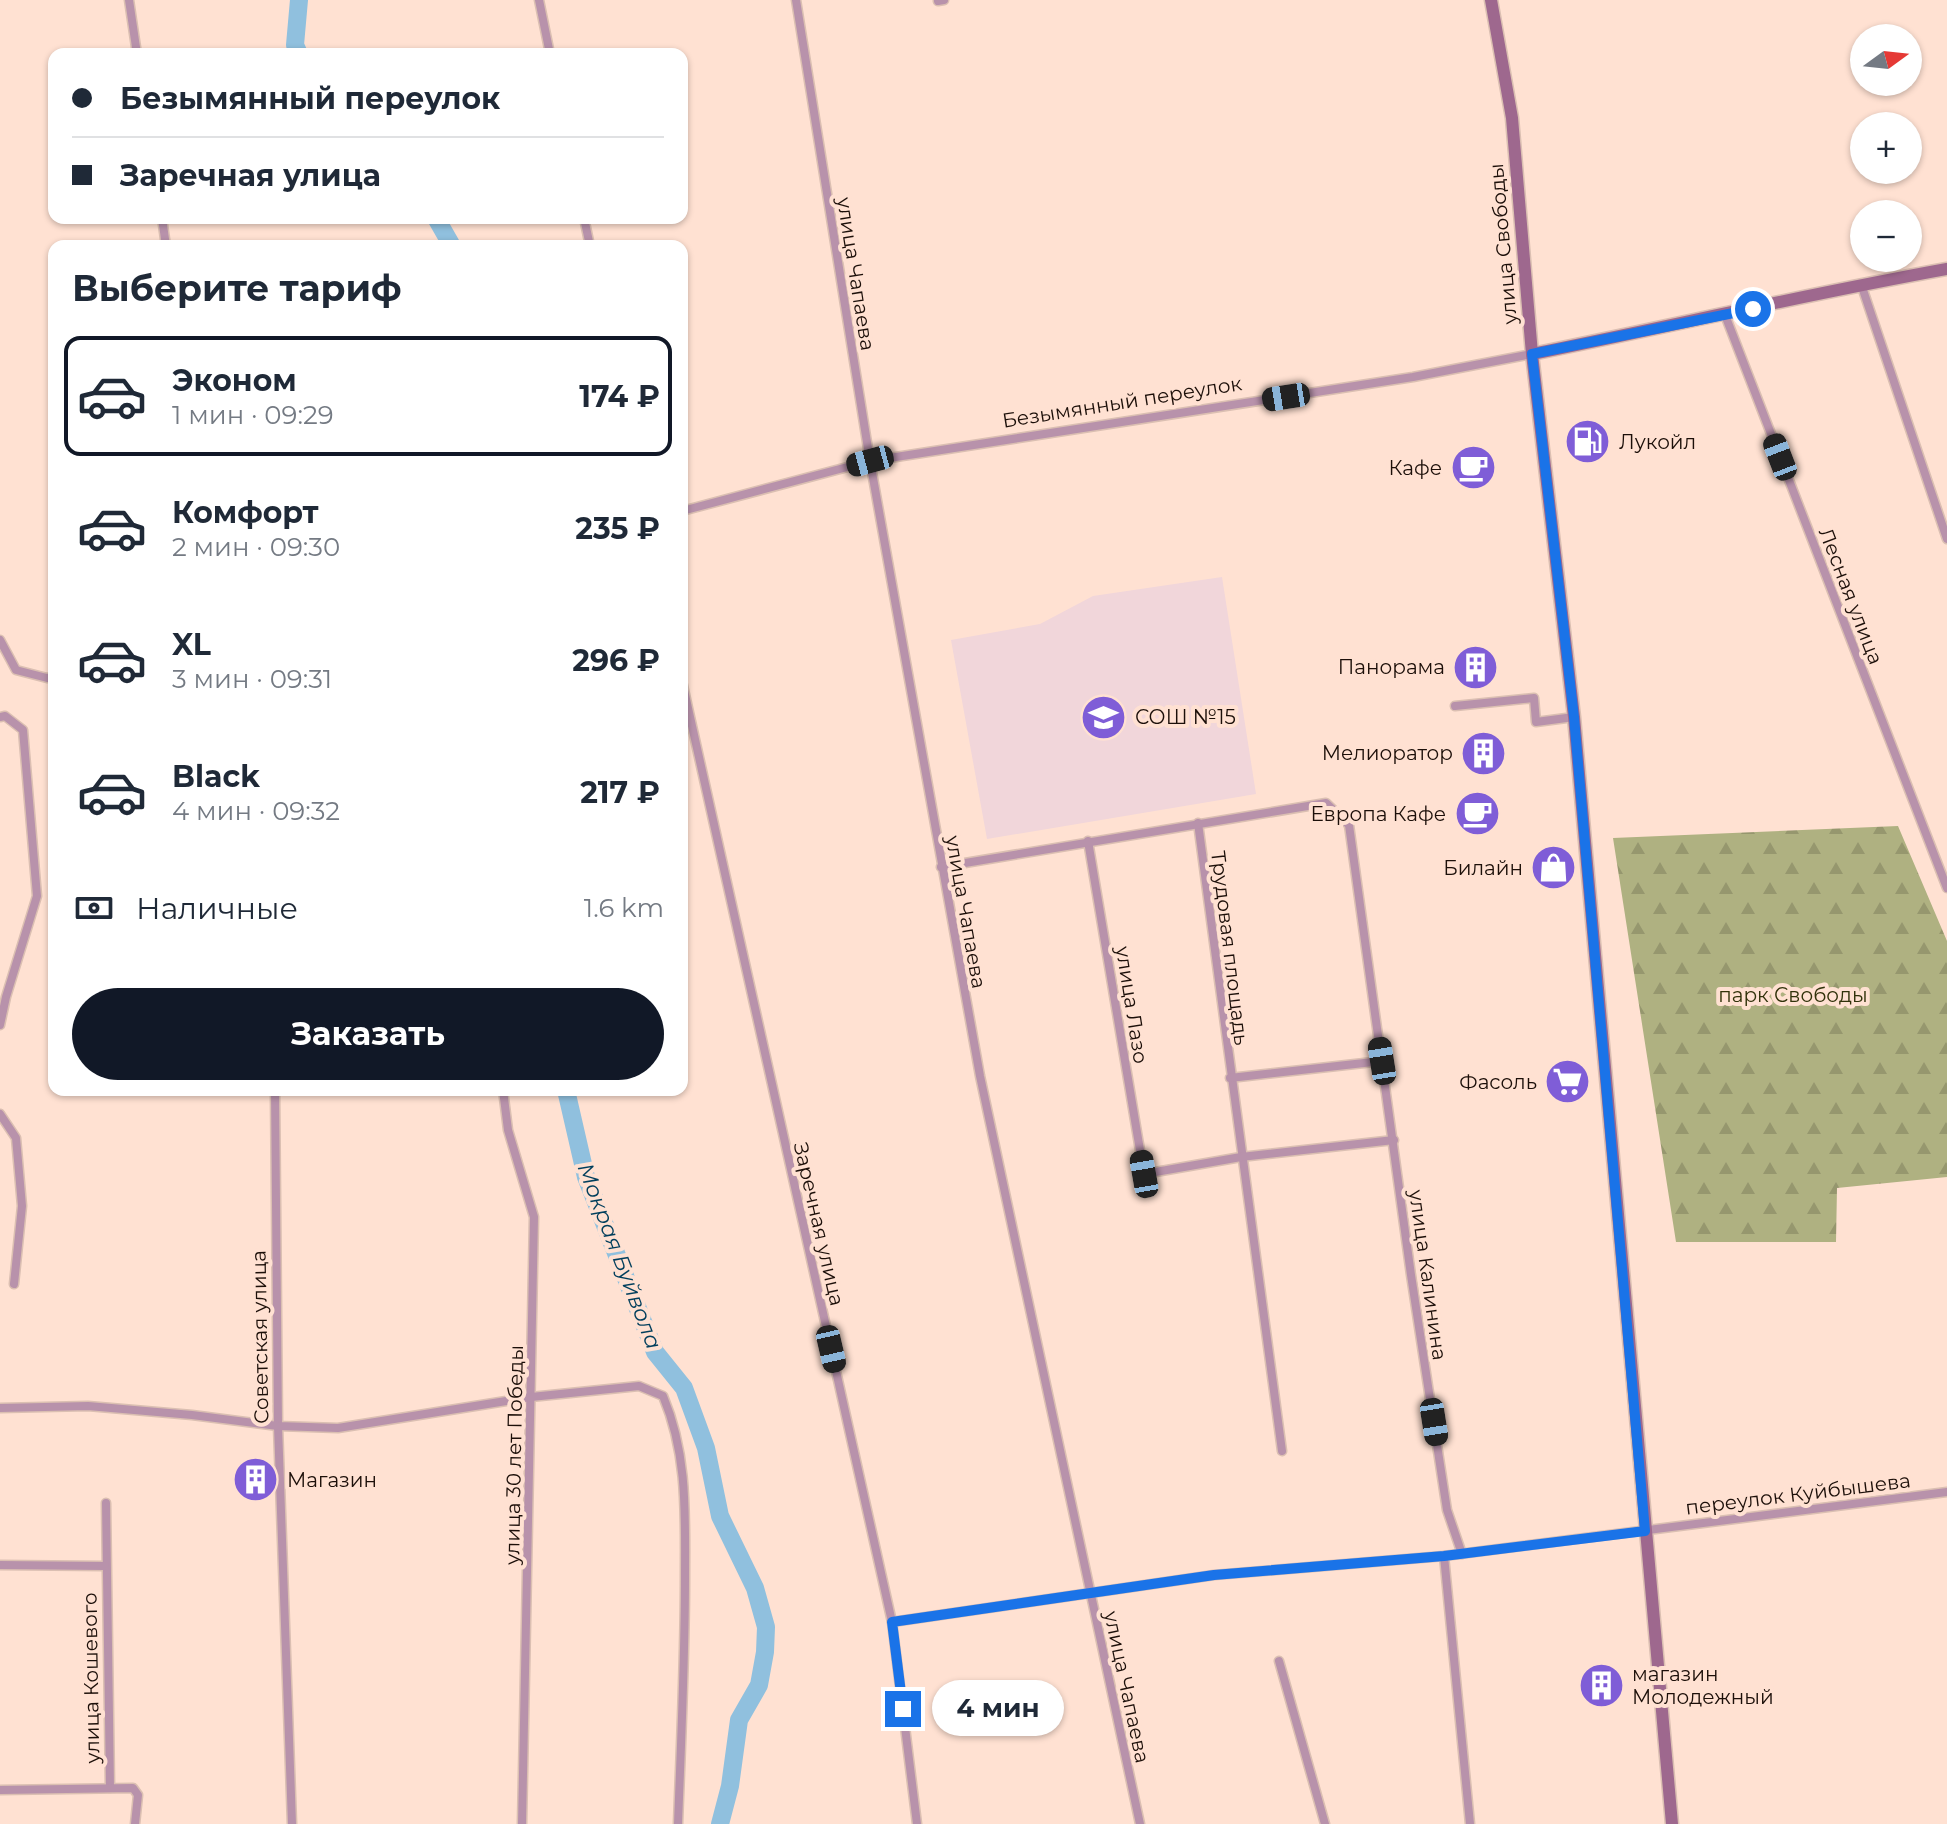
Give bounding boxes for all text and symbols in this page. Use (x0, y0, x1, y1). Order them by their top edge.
north arrow (1850, 24, 1922, 96)
map controls (1850, 24, 1922, 272)
text: Безымянный переулок (120, 80, 500, 117)
button: + (1850, 112, 1922, 184)
text: Заречная улица (120, 157, 381, 194)
street label: улица Свободы (1484, 163, 1522, 326)
street label: улица Чапаева (832, 195, 880, 352)
button: − (1850, 200, 1922, 272)
text: Выберите тариф (72, 266, 402, 310)
route start (1735, 291, 1771, 327)
icon: car (76, 360, 148, 432)
text: Эконом (172, 362, 297, 399)
street label: Безымянный переулок (1000, 371, 1244, 433)
text: 174 ₽ (579, 378, 660, 415)
car (1260, 381, 1312, 413)
text: 1 мин · 09:29 (172, 399, 334, 431)
fuel station icon: Лукойл (1564, 418, 1612, 466)
place label: Лукойл (1619, 430, 1696, 454)
car (1760, 430, 1800, 484)
car (844, 443, 896, 479)
cafe icon: Кафе (1449, 444, 1497, 492)
place label: Кафе (1389, 456, 1442, 480)
icon: car (76, 492, 148, 564)
text: Комфорт (172, 494, 319, 531)
text: 235 ₽ (575, 510, 660, 547)
street label: Лесная улица (1814, 524, 1888, 668)
text: 2 мин · 09:30 (172, 531, 340, 563)
icon: car (76, 624, 148, 696)
text: XL (172, 626, 211, 663)
text: 296 ₽ (572, 642, 660, 679)
building icon: Панорама (1452, 643, 1500, 691)
place label: Панорама (1338, 655, 1445, 679)
text: 3 мин · 09:31 (172, 663, 332, 695)
school or university icon: СОШ №15 (1080, 693, 1128, 741)
place label: СОШ №15 (1135, 705, 1236, 729)
building icon: Мелиоратор (1460, 729, 1508, 777)
place label: Мелиоратор (1322, 741, 1453, 765)
icon: car (76, 756, 148, 828)
text: Black (172, 758, 260, 795)
text: 217 ₽ (580, 774, 660, 811)
cafe icon: Европа Кафе (1453, 790, 1501, 838)
text: 4 мин · 09:32 (172, 795, 340, 827)
place label: Европа Кафе (1310, 802, 1446, 826)
street label: улица Чапаева (941, 833, 991, 990)
shop icon: Билайн (1530, 844, 1578, 892)
street label: Трудовая площадь (1206, 849, 1254, 1047)
place label: Билайн (1443, 856, 1523, 880)
icon: cash (72, 886, 116, 930)
text: Наличные (136, 890, 298, 927)
text: 1.6 km (584, 892, 664, 924)
street label: улица Лазо (1111, 944, 1153, 1065)
park label: парк Свободы (1718, 983, 1868, 1007)
button: Заказать (72, 988, 664, 1080)
car (1366, 1035, 1398, 1087)
supermarket icon: Фасоль (1544, 1058, 1592, 1106)
place label: Фасоль (1459, 1070, 1537, 1094)
street label: Заречная улица (789, 1140, 849, 1308)
car (1128, 1148, 1160, 1200)
water label: Мокрая Буйвола (572, 1159, 667, 1353)
street label: улица Калинина (1404, 1187, 1452, 1362)
street label: Советская улица (246, 1250, 274, 1424)
car (814, 1323, 848, 1375)
street label: улица 30 лет Победы (500, 1345, 528, 1566)
car (1418, 1396, 1450, 1448)
building icon: Магазин (232, 1456, 280, 1504)
place label: Магазин (287, 1468, 377, 1492)
street label: переулок Куйбышева (1684, 1468, 1912, 1520)
street label: улица Кошевого (78, 1592, 105, 1765)
street label: улица Чапаева (1099, 1608, 1155, 1765)
building icon: магазин Молодежный (1577, 1661, 1625, 1709)
place label: магазин Молодежный (1632, 1662, 1774, 1709)
callout: 4 мин (931, 1681, 1063, 1737)
route end (885, 1691, 921, 1727)
text: 4 мин (957, 1692, 1039, 1724)

